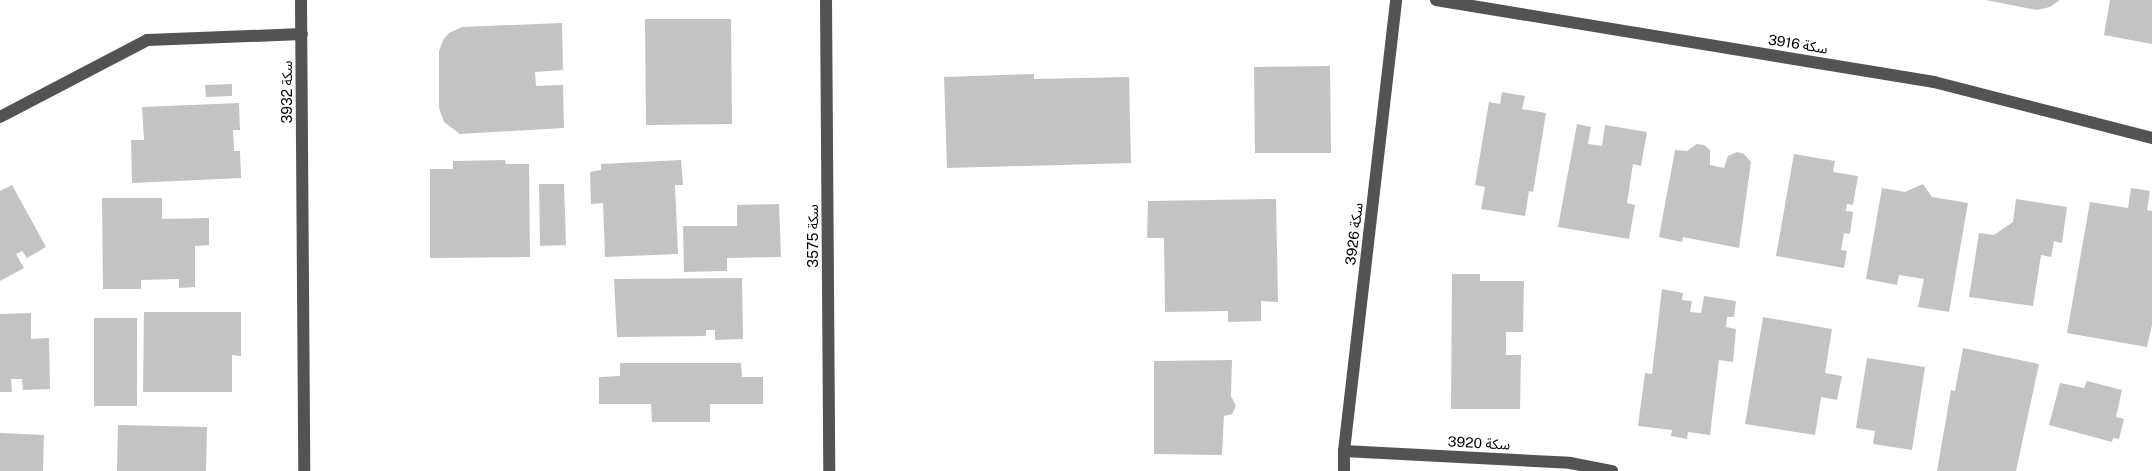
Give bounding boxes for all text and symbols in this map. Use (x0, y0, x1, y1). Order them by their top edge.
street label: سكة 3916 (1767, 31, 1829, 57)
street label: سكة 3932 (279, 61, 295, 123)
street label: سكة 3926 (1342, 202, 1366, 266)
street label: سكة 3575 (805, 204, 821, 268)
street label: سكة 3920 (1447, 433, 1511, 453)

